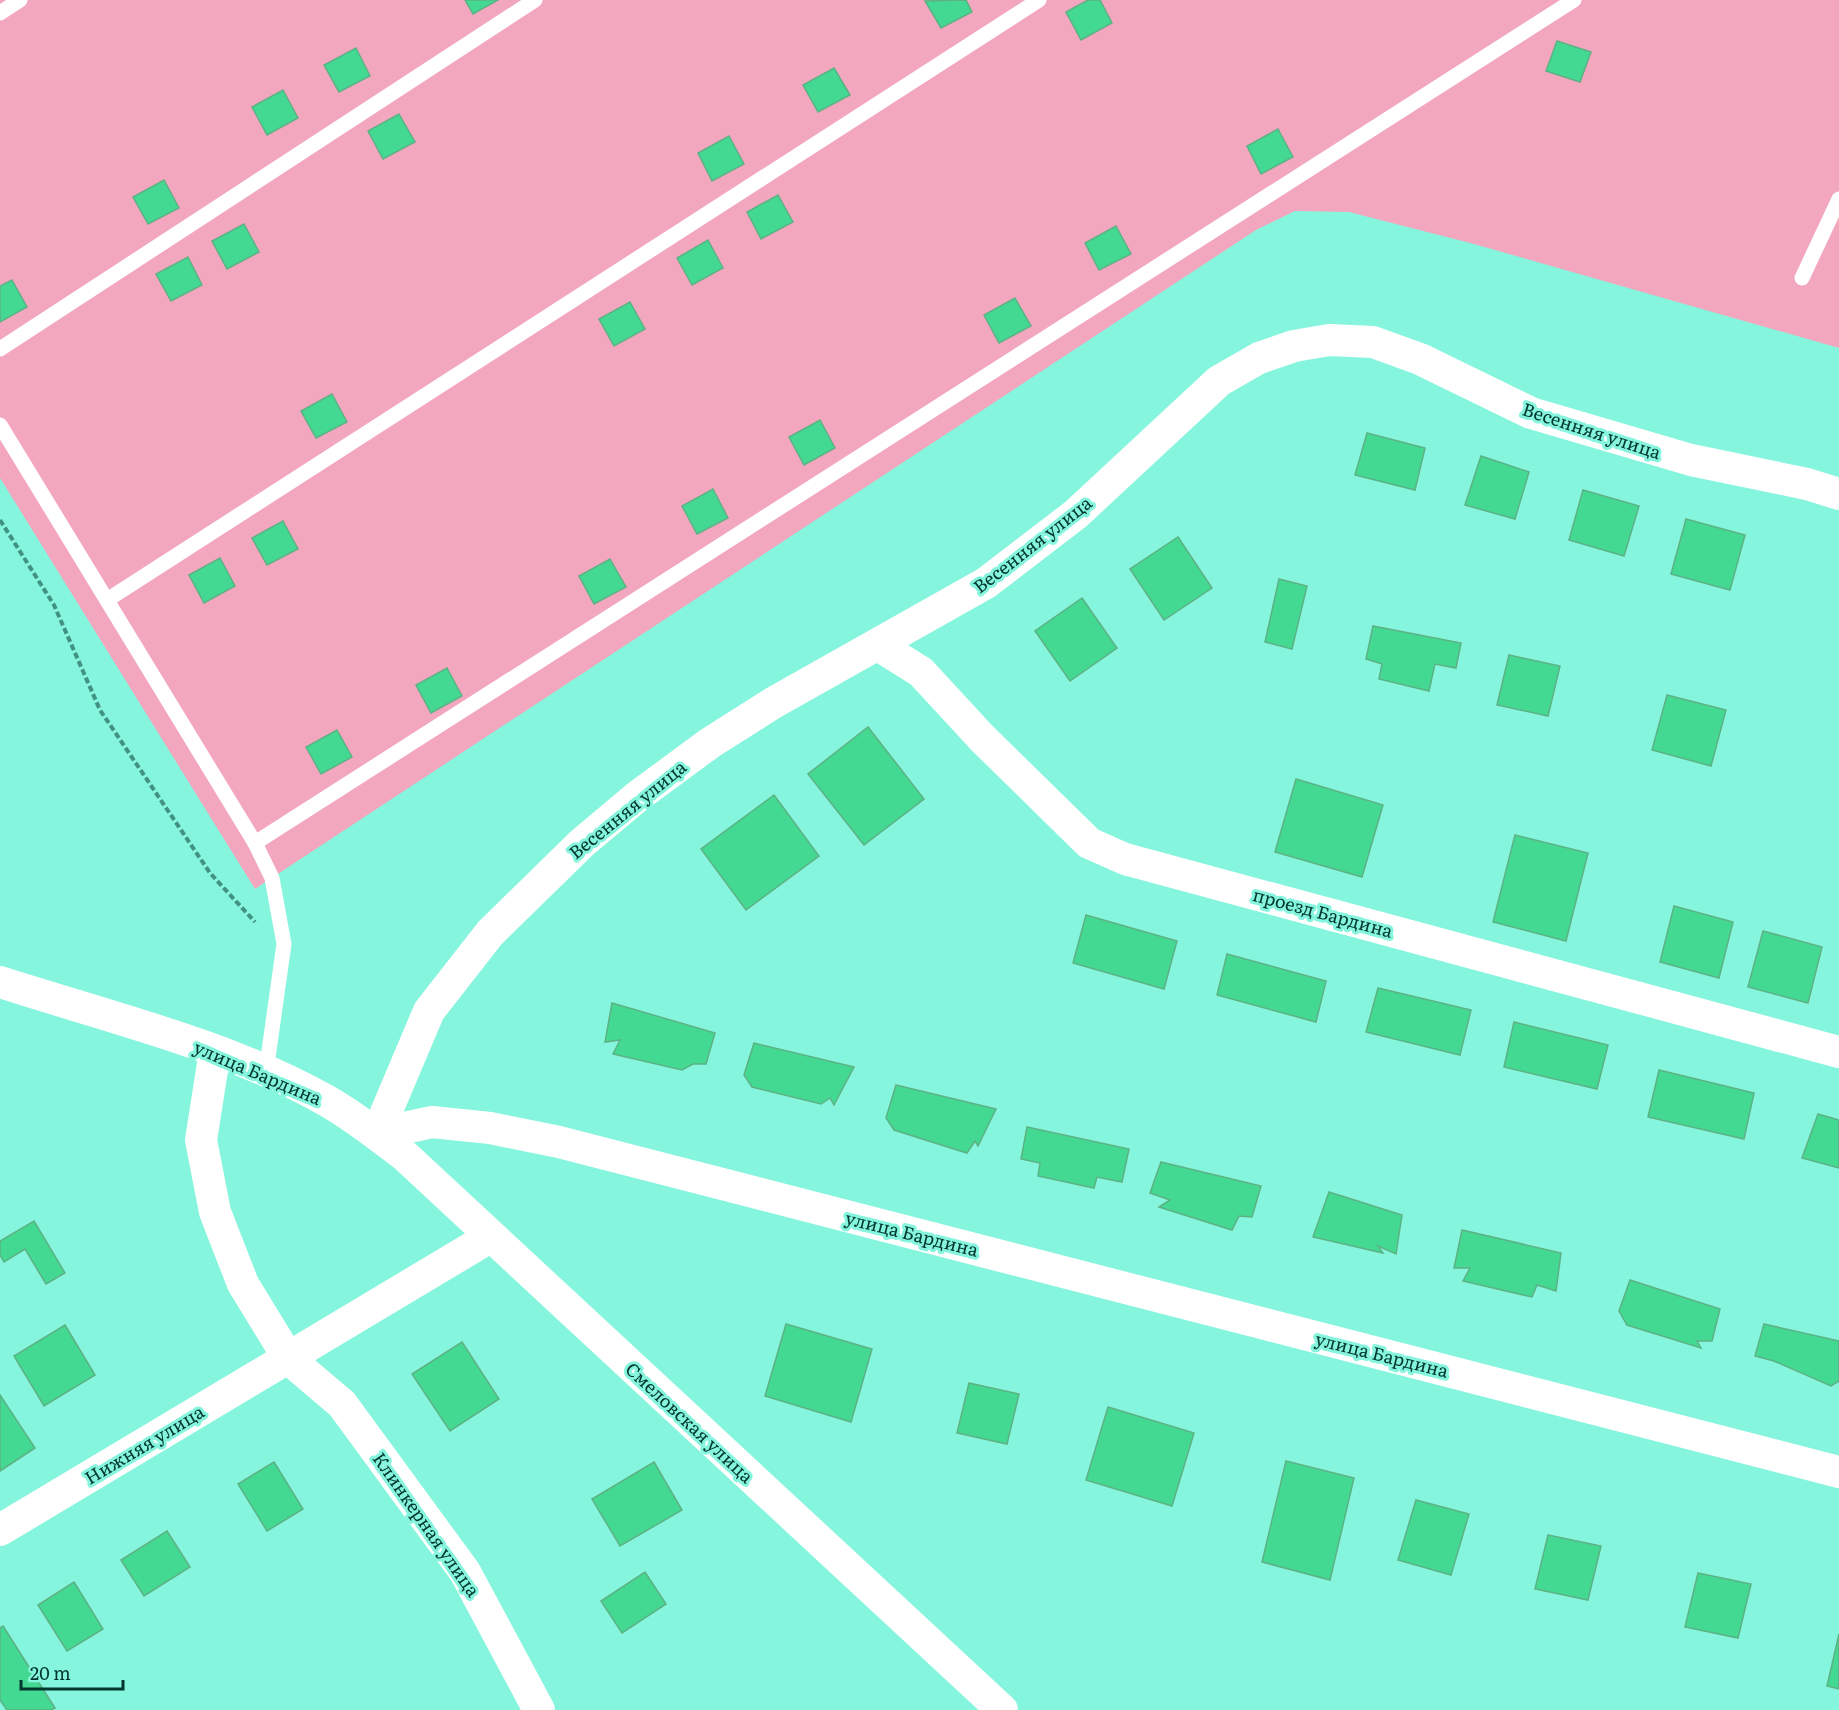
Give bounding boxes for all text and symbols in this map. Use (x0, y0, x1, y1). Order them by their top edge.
street label: Весенняя улица (1519, 395, 1665, 465)
street label: Весенняя улица (967, 489, 1097, 599)
street label: Весенняя улица (562, 753, 692, 865)
street label: проезд Бардина (1250, 880, 1396, 944)
street label: улица Бардина (190, 1033, 326, 1111)
street label: улица Бардина (842, 1203, 982, 1263)
street label: улица Бардина (1312, 1324, 1452, 1384)
street label: Смеловская улица (620, 1355, 760, 1489)
street label: Нижняя улица (79, 1397, 209, 1490)
street label: Клинкерная улица (367, 1446, 487, 1602)
scale bar (21, 1653, 123, 1691)
text: 20 m (30, 1659, 71, 1686)

